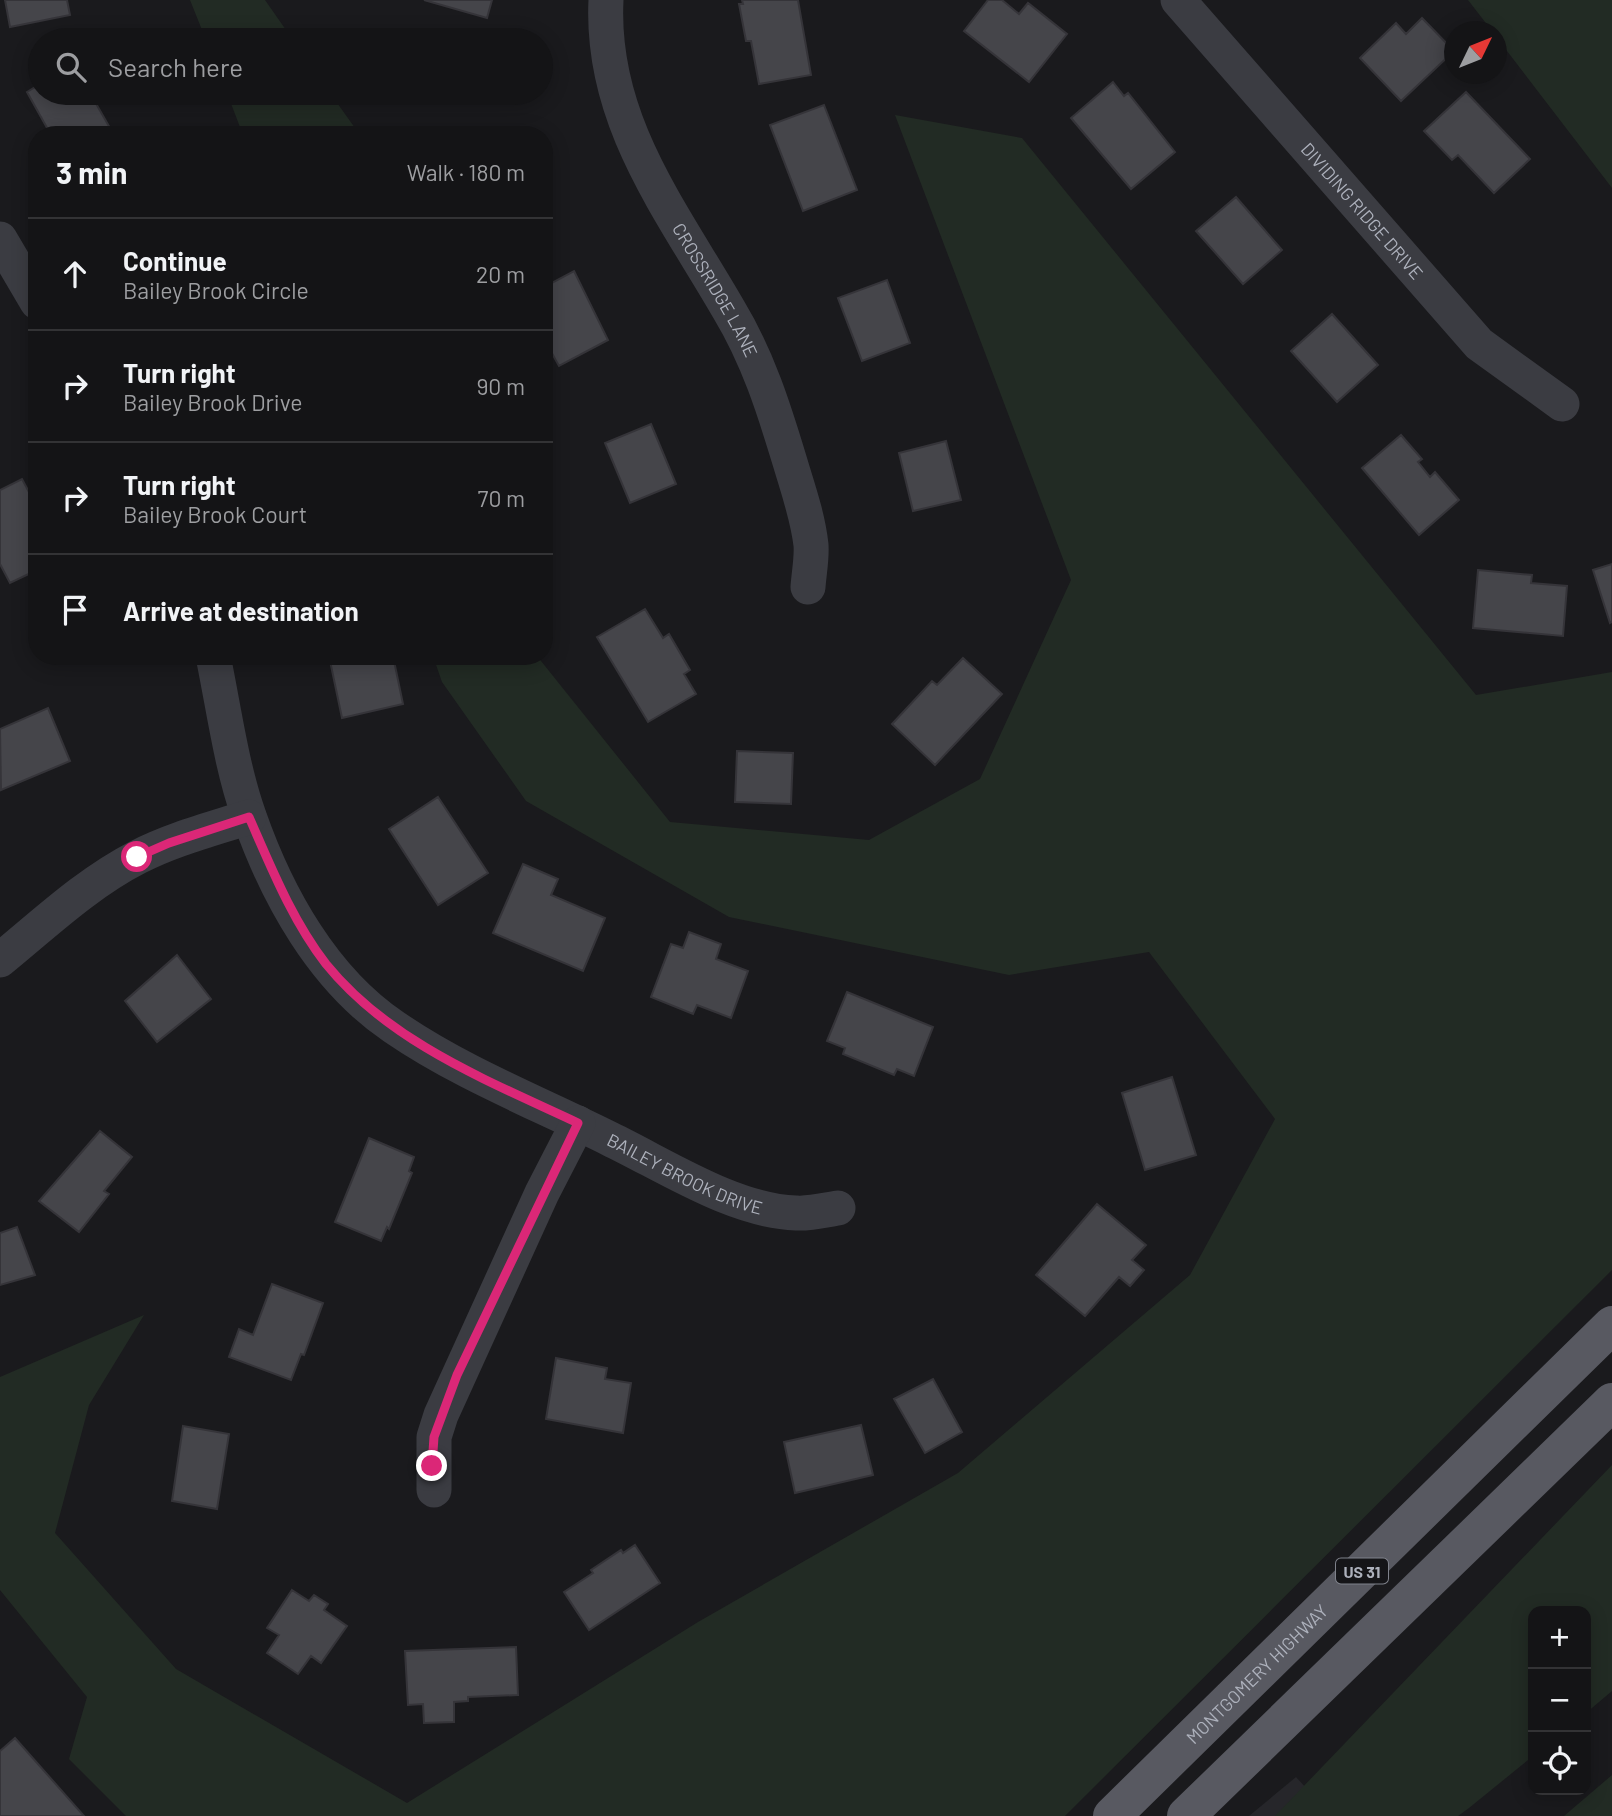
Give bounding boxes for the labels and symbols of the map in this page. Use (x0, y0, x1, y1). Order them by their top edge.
north arrow (1444, 21, 1507, 84)
street label: DIVIDING RIDGE DRIVE (1297, 138, 1428, 283)
street label: CROSSRIDGE LANE (668, 219, 763, 360)
route start (121, 841, 152, 872)
street label: BAILEY BROOK DRIVE (604, 1128, 765, 1219)
route end (416, 1450, 447, 1481)
road number: US 31 (1336, 1558, 1388, 1583)
street label: MONTGOMERY HIGHWAY (1182, 1600, 1332, 1748)

